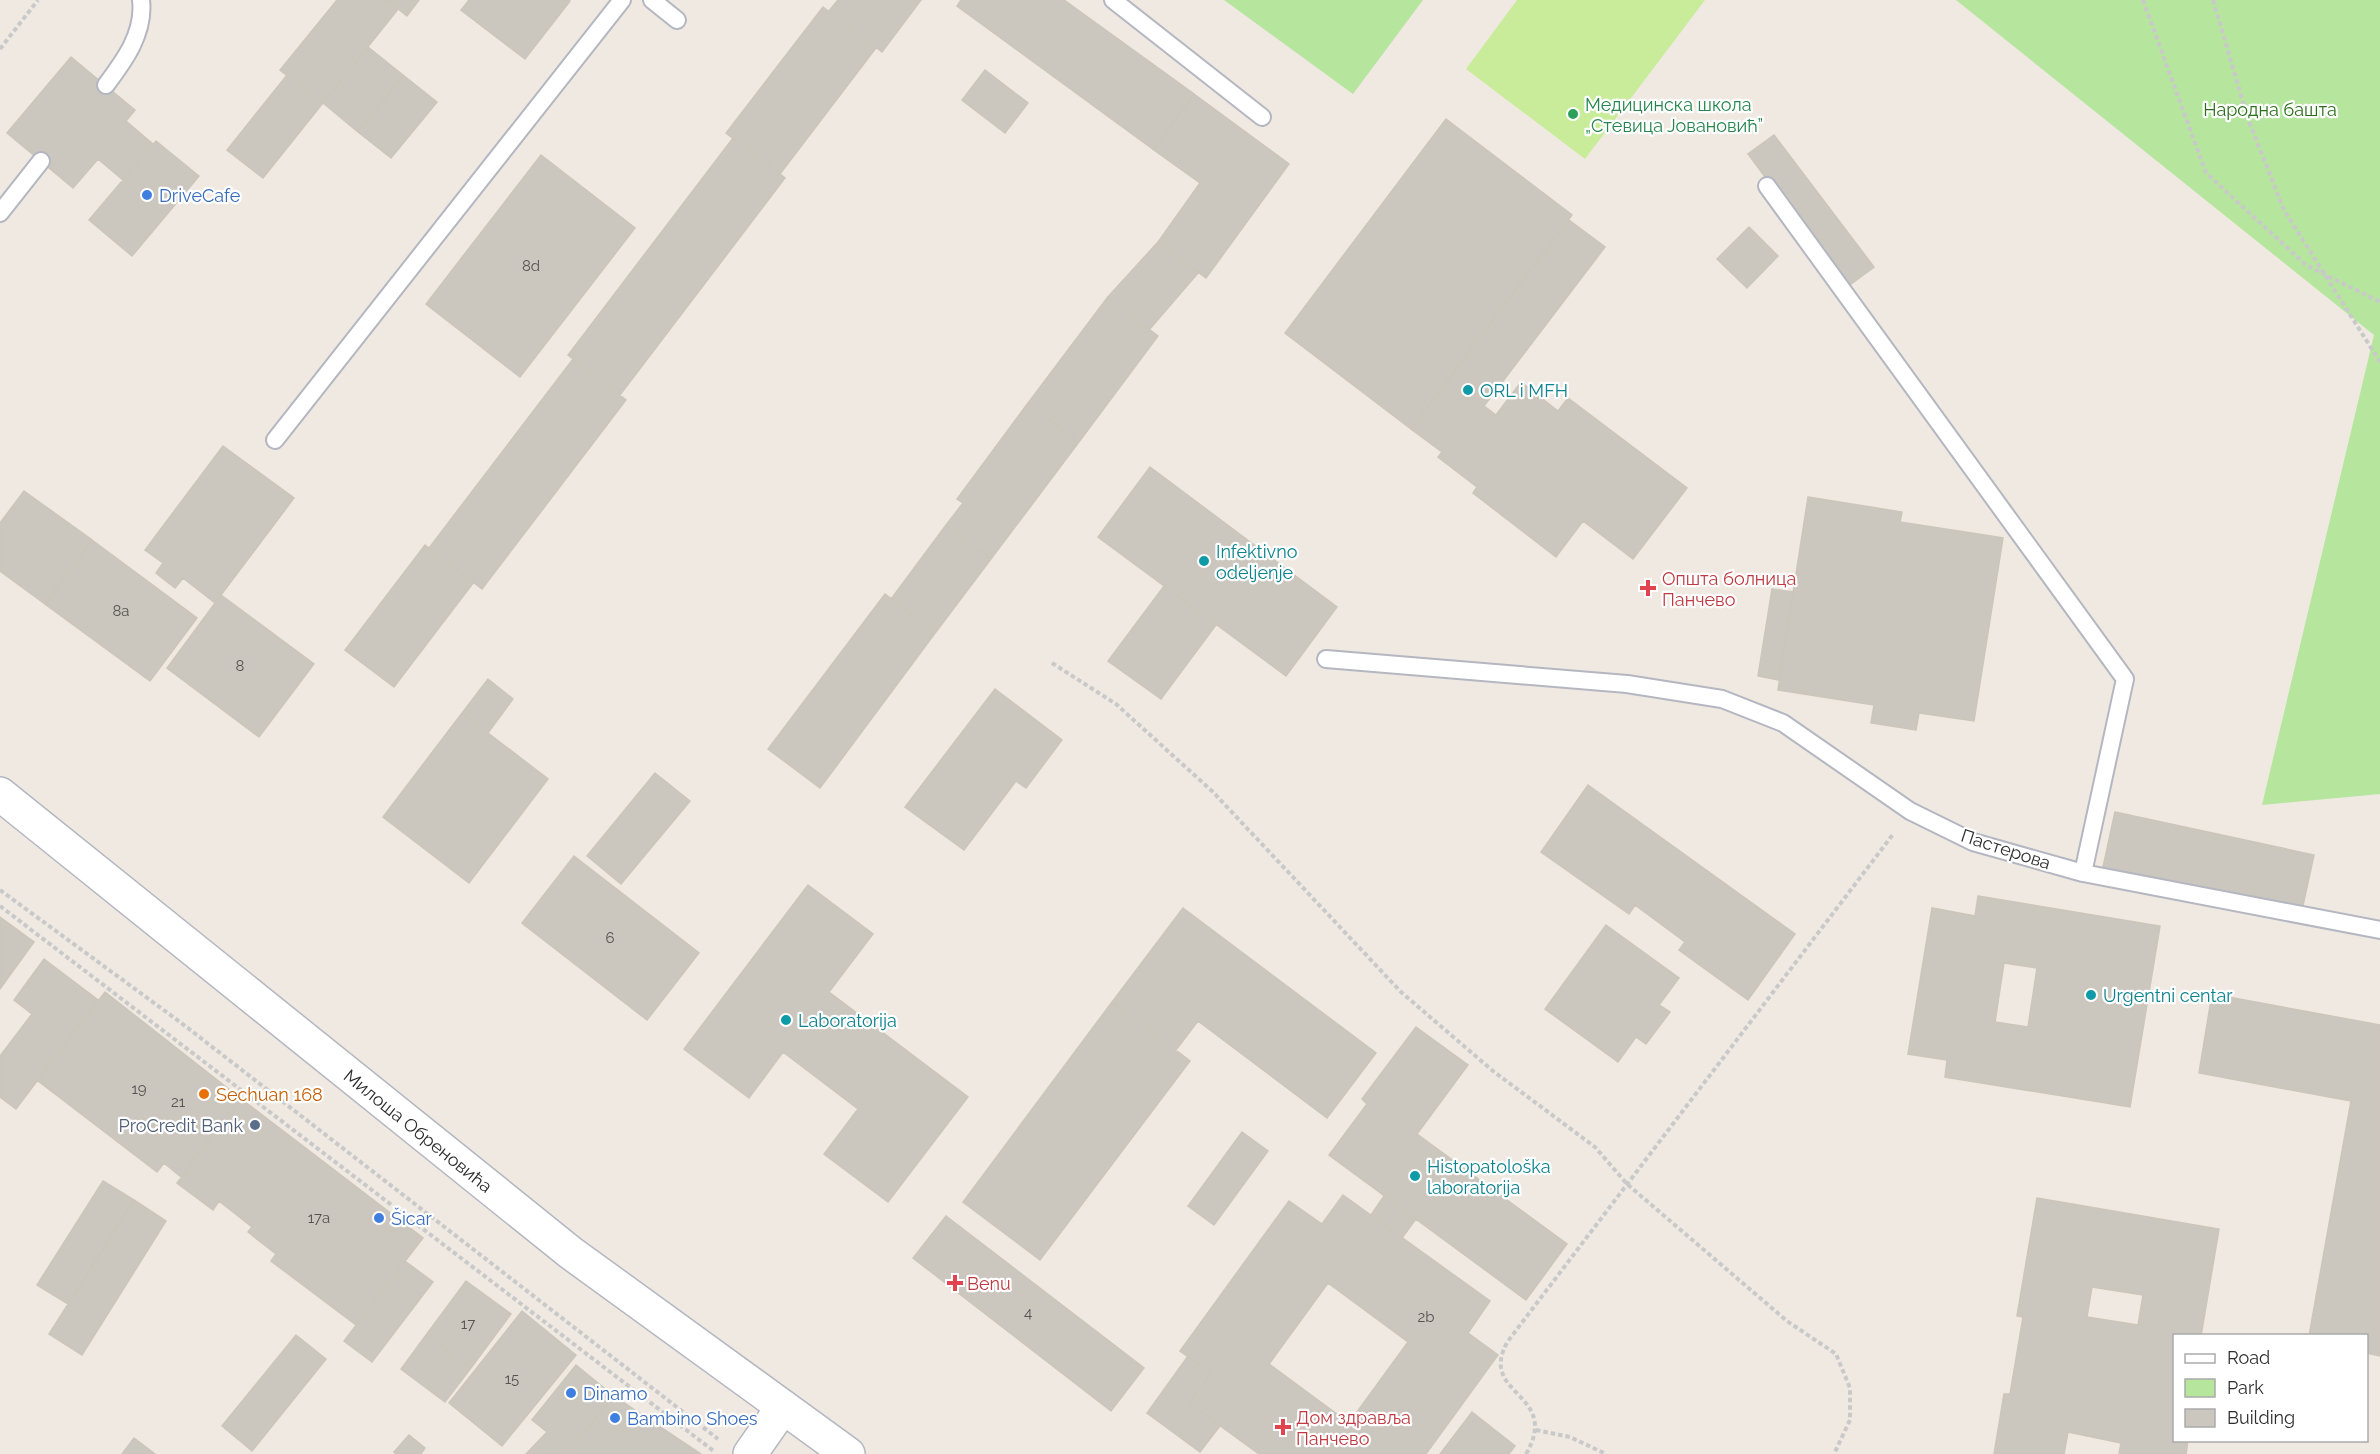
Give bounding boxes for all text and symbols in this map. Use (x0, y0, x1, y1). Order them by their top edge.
place label: Медицинска школа „Стевица Јовановић” (1585, 94, 1763, 136)
park label: Народна башта (2203, 99, 2337, 120)
marker: Медицинска школа „Стевица Јовановић” (1566, 107, 1580, 121)
place label: DriveCafe (159, 185, 241, 206)
marker: DriveCafe (140, 188, 154, 202)
house number: 8d (522, 257, 540, 275)
place label: ORL i MFH (1480, 380, 1568, 401)
marker: ORL i MFH (1461, 383, 1475, 397)
place label: Infektivno odeljenje (1216, 541, 1298, 583)
marker: Infektivno odeljenje (1197, 554, 1211, 568)
place label: Општа болница Панчево (1662, 568, 1796, 610)
marker: Општа болница Панчево (1639, 579, 1657, 597)
house number: 8a (112, 602, 130, 620)
house number: 8 (236, 657, 245, 675)
street label: Пастерова (1959, 825, 2053, 873)
house number: 6 (605, 929, 615, 947)
place label: Urgentni centar (2103, 985, 2233, 1006)
marker: Urgentni centar (2084, 988, 2098, 1002)
place label: Laboratorija (798, 1010, 897, 1031)
marker: Laboratorija (779, 1013, 793, 1027)
street label: Милоша Обреновића (340, 1065, 497, 1196)
house number: 19 (131, 1080, 147, 1098)
place label: Sechuan 168 (216, 1084, 323, 1105)
marker: Sechuan 168 (197, 1087, 211, 1101)
house number: 21 (171, 1093, 186, 1111)
place label: ProCredit Bank (119, 1115, 243, 1136)
marker: ProCredit Bank (248, 1118, 262, 1132)
place label: Histopatološka laboratorija (1427, 1156, 1551, 1198)
marker: Histopatološka laboratorija (1408, 1169, 1422, 1183)
place label: Šicar (391, 1207, 433, 1229)
house number: 17a (308, 1209, 330, 1227)
marker: Šicar (372, 1211, 386, 1225)
place label: Benu (967, 1273, 1011, 1294)
marker: Benu (948, 1276, 962, 1290)
house number: 4 (1024, 1304, 1032, 1322)
house number: 2b (1417, 1308, 1435, 1326)
house number: 17 (461, 1315, 475, 1333)
legend (2173, 1334, 2368, 1442)
text: Road (2227, 1347, 2270, 1368)
house number: 15 (505, 1370, 519, 1388)
text: Park (2227, 1377, 2264, 1398)
place label: Dinamo (583, 1383, 648, 1404)
marker: Dinamo (564, 1386, 578, 1400)
place label: Дом здравља Панчево (1296, 1407, 1411, 1449)
text: Building (2227, 1407, 2295, 1428)
place label: Bambino Shoes (627, 1408, 758, 1429)
marker: Bambino Shoes (608, 1411, 622, 1425)
marker: Дом здравља Панчево (1274, 1418, 1292, 1436)

